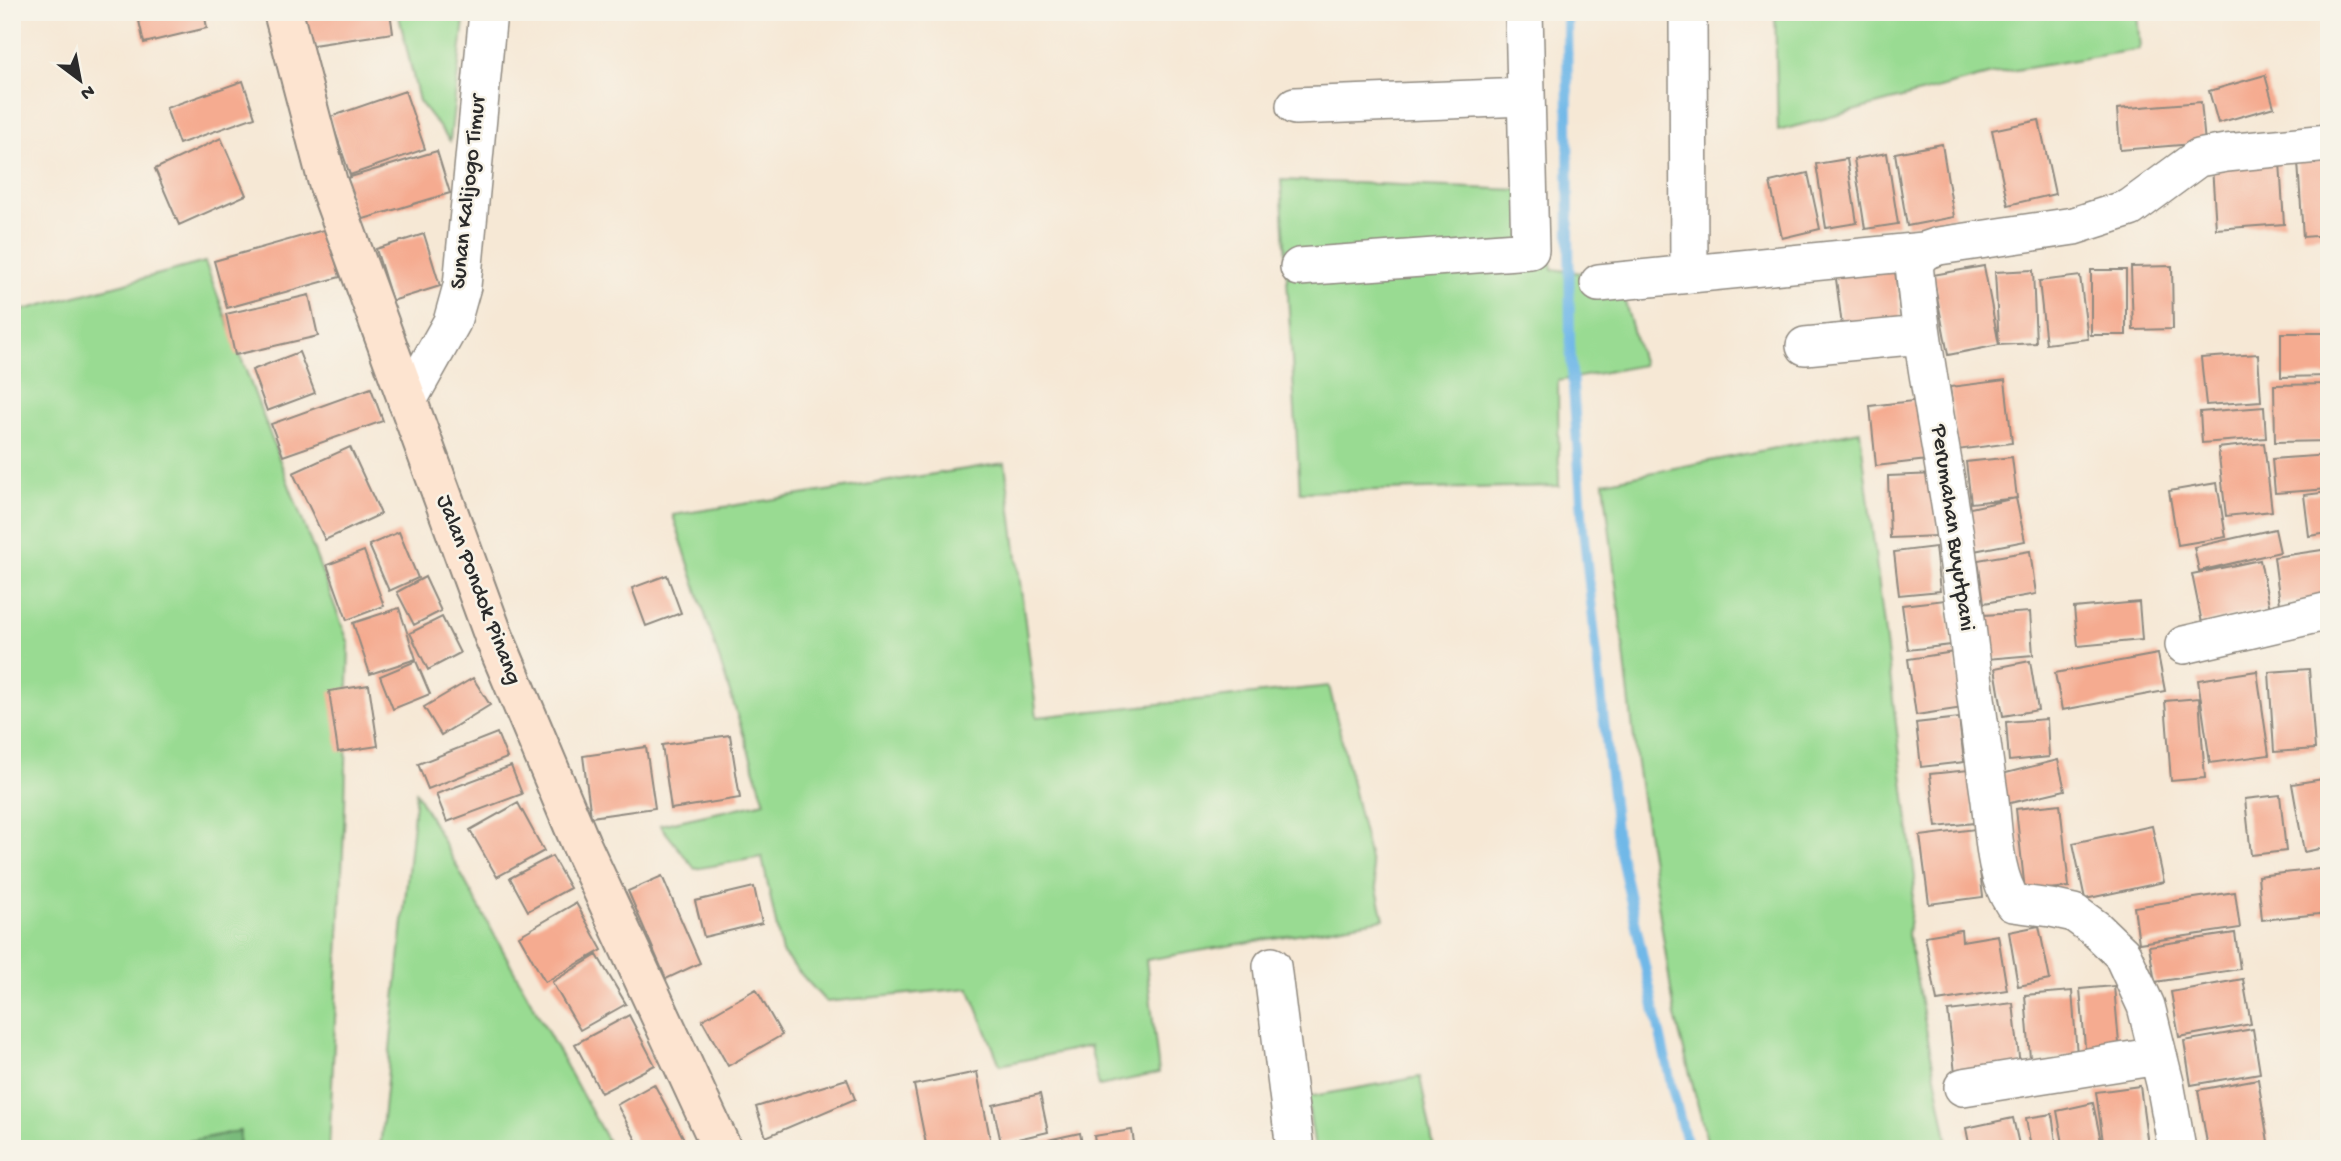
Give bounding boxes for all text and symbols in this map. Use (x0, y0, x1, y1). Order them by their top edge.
north arrow (46, 46, 116, 116)
text: N (76, 78, 99, 104)
street label: Sunan Kalijogo Timur (445, 92, 493, 290)
street label: Perumahan Buyutpani (1924, 422, 1980, 633)
street label: Jalan Pondok Pinang (429, 491, 527, 689)

